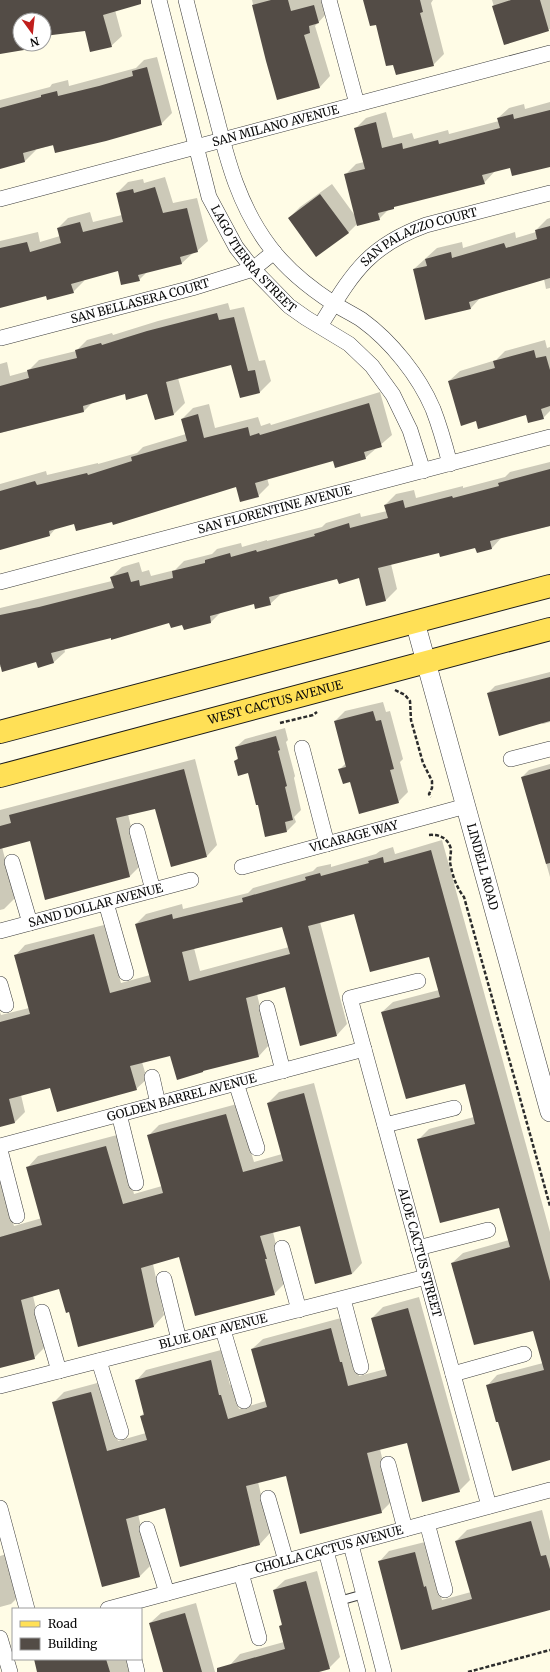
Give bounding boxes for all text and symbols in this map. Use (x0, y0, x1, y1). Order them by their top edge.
north arrow (12, 12, 52, 52)
text: N (28, 34, 41, 50)
street label: SAN MILANO AVENUE (210, 101, 341, 149)
street label: LAGO TIERRA STREET (208, 202, 300, 316)
street label: SAN PALAZZO COURT (357, 204, 479, 269)
street label: SAN BELLASERA COURT (69, 275, 212, 326)
street label: SAN FLORENTINE AVENUE (196, 482, 353, 537)
street label: WEST CACTUS AVENUE (205, 677, 344, 727)
street label: VICARAGE WAY (307, 817, 400, 856)
street label: LINDELL ROAD (464, 822, 502, 912)
street label: SAND DOLLAR AVENUE (27, 880, 165, 930)
street label: GOLDEN BARREL AVENUE (105, 1070, 258, 1124)
street label: ALOE CACTUS STREET (395, 1185, 445, 1319)
street label: BLUE OAT AVENUE (157, 1310, 269, 1352)
street label: CHOLLA CACTUS AVENUE (253, 1522, 405, 1576)
legend (12, 1608, 142, 1660)
text: Road (48, 1616, 77, 1631)
text: Building (48, 1636, 98, 1651)

